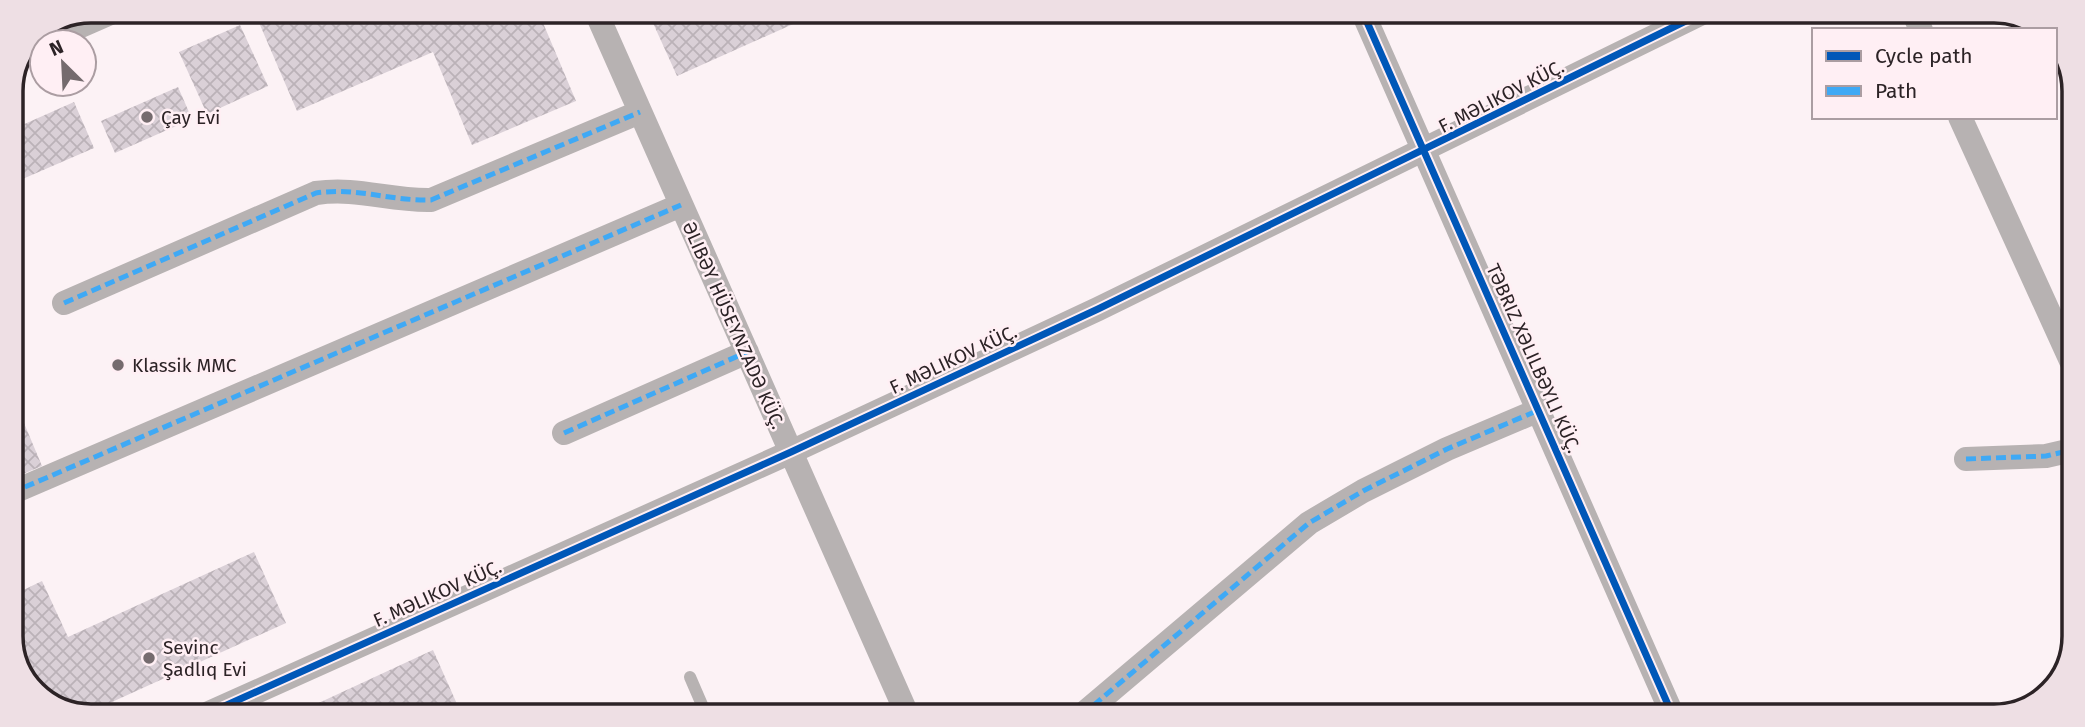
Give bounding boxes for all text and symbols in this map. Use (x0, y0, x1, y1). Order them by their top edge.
north arrow (28, 28, 98, 98)
legend (1812, 28, 2057, 119)
text: N (46, 35, 67, 61)
text: Cycle path (1875, 43, 1973, 69)
street label: F. MƏLIKOV KÜÇ. (1435, 55, 1568, 138)
text: Path (1875, 78, 1917, 104)
place label: Çay Evi (161, 106, 220, 129)
marker: Çay Evi (139, 109, 155, 125)
street label: ƏLIBƏY HÜSEYNZADƏ KÜÇ. (677, 218, 790, 432)
street label: TƏBRIZ XƏLILBƏYLI KÜÇ. (1481, 260, 1586, 456)
street label: F. MƏLIKOV KÜÇ. (886, 320, 1021, 399)
place label: Klassik MMC (132, 354, 237, 377)
marker: Klassik MMC (110, 357, 126, 373)
street label: F. MƏLIKOV KÜÇ. (370, 555, 505, 632)
place label: Sevinc Şadlıq Evi (163, 636, 247, 681)
marker: Sevinc Şadlıq Evi (141, 650, 157, 666)

